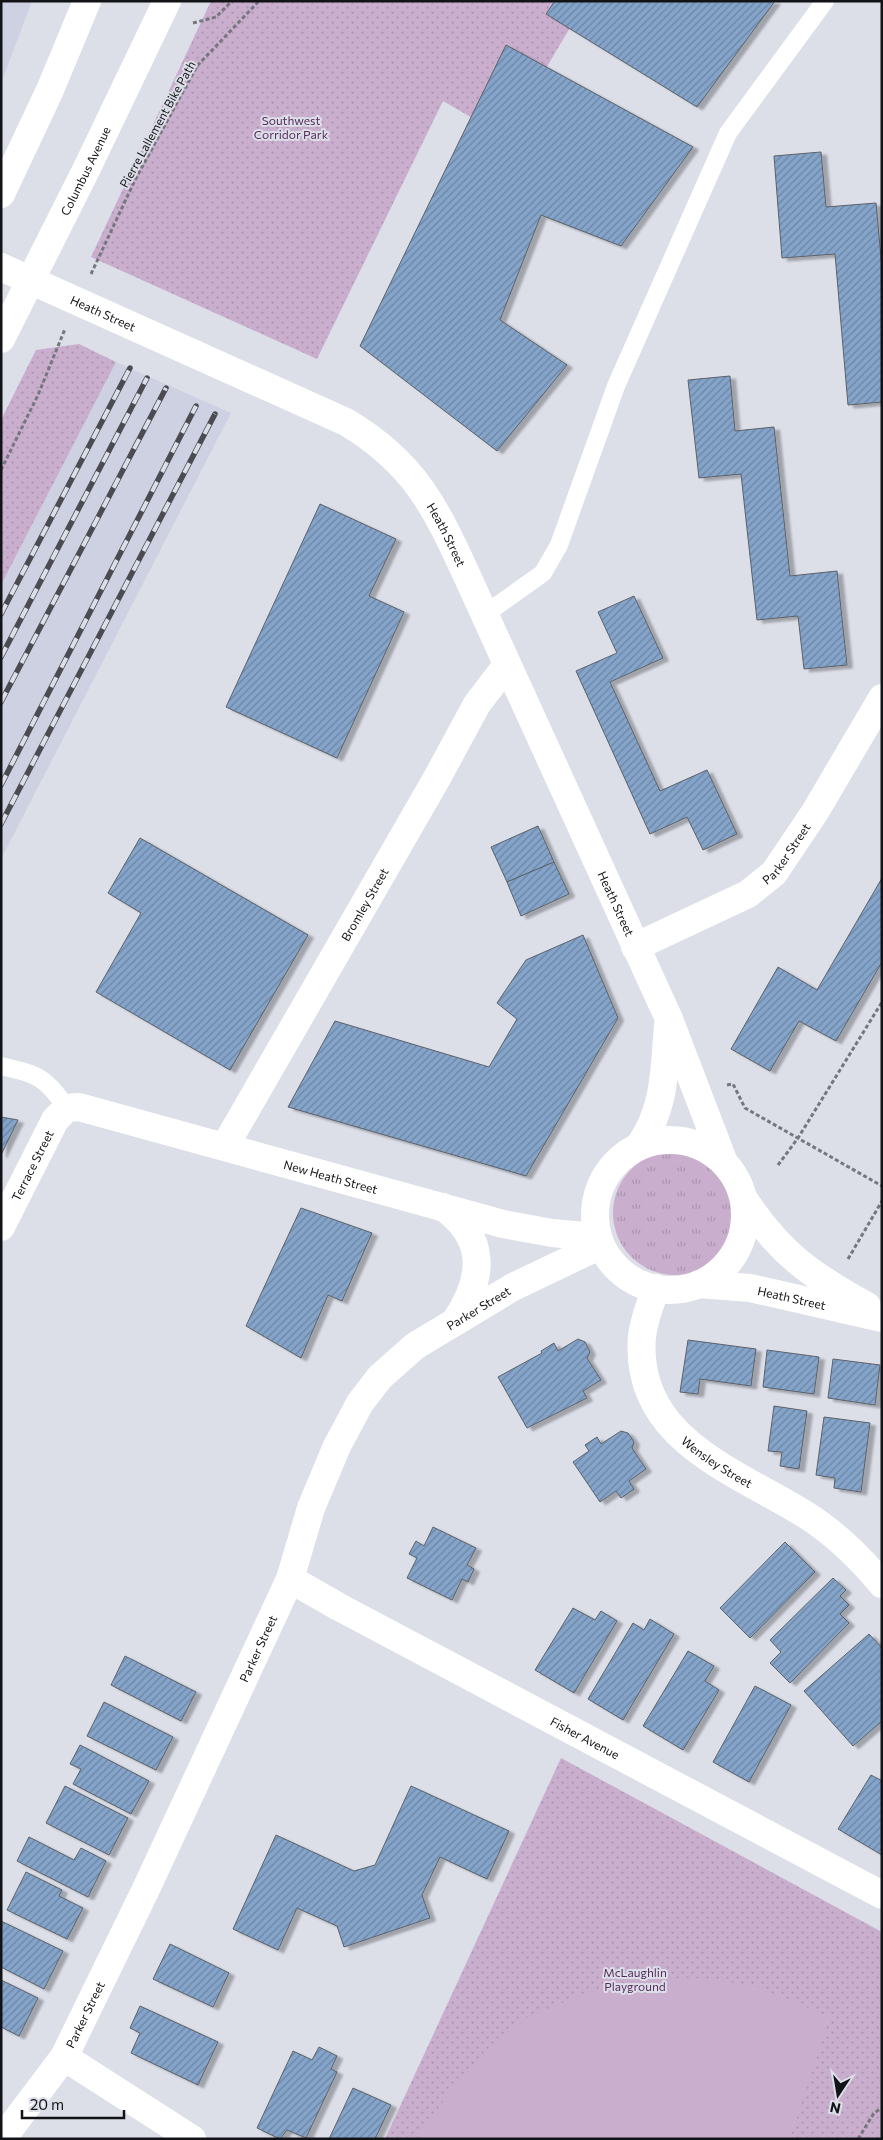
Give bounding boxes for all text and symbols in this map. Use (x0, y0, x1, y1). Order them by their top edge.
street label: Pierre Lallement Bike Path (116, 58, 198, 190)
park label: Southwest Corridor Park (254, 113, 329, 141)
street label: Columbus Avenue (57, 124, 113, 218)
street label: Heath Street (69, 292, 138, 334)
street label: Heath Street (425, 500, 469, 569)
street label: Parker Street (759, 820, 813, 887)
street label: Bromley Street (338, 865, 391, 943)
street label: Heath Street (596, 869, 637, 938)
street label: Terrace Street (8, 1128, 56, 1203)
street label: New Heath Street (282, 1157, 379, 1196)
street label: Parker Street (444, 1283, 513, 1333)
street label: Heath Street (756, 1283, 827, 1312)
street label: Wensley Street (679, 1433, 755, 1490)
street label: Parker Street (236, 1613, 279, 1684)
street label: Fisher Avenue (548, 1714, 622, 1761)
park label: McLaughlin Playground (603, 1965, 667, 1993)
street label: Parker Street (63, 1979, 107, 2050)
north arrow (813, 2070, 863, 2120)
scale bar (22, 2088, 125, 2120)
text: 20 m (30, 2095, 64, 2113)
text: N (828, 2099, 842, 2118)

